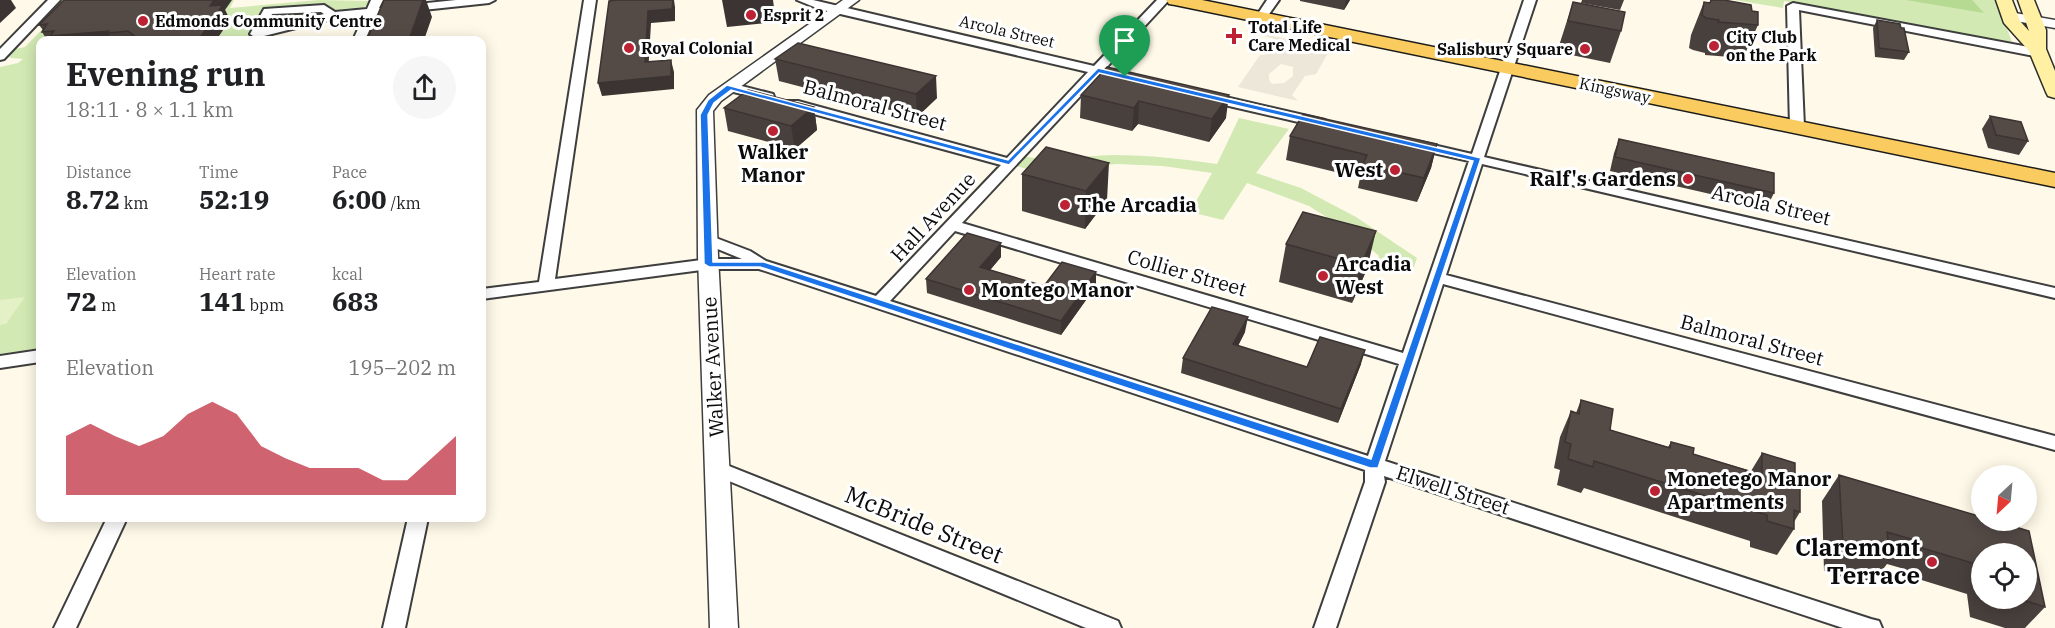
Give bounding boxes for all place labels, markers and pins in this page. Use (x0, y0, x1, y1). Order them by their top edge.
place label: Esprit 2 (763, 5, 824, 25)
marker: Esprit 2 (744, 8, 758, 22)
place label: Edmonds Community Centre (155, 11, 382, 31)
marker: Edmonds Community Centre (136, 14, 150, 28)
pin (1099, 15, 1150, 77)
place label: Total Life Care Medical (1248, 17, 1350, 55)
marker: Total Life Care Medical (1225, 27, 1243, 45)
place label: City Club on the Park (1726, 27, 1816, 65)
place label: Royal Colonial (641, 38, 753, 58)
place label: Salisbury Square (1437, 39, 1573, 59)
marker: City Club on the Park (1707, 39, 1721, 53)
marker: Royal Colonial (622, 41, 636, 55)
marker: Salisbury Square (1578, 42, 1592, 56)
marker: Walker Manor (766, 124, 780, 138)
place label: Walker Manor (738, 138, 809, 188)
place label: West (1335, 156, 1384, 183)
marker: West (1388, 163, 1402, 177)
place label: Ralf's Gardens (1530, 165, 1676, 192)
marker: Ralf's Gardens (1681, 172, 1695, 186)
place label: The Arcadia (1077, 191, 1197, 218)
marker: The Arcadia (1058, 198, 1072, 212)
place label: Arcadia West (1335, 250, 1412, 300)
marker: Arcadia West (1316, 269, 1330, 283)
place label: Montego Manor (981, 276, 1134, 303)
marker: Montego Manor (962, 283, 976, 297)
place label: Monetego Manor Apartments (1667, 465, 1832, 515)
marker: Monetego Manor Apartments (1648, 484, 1662, 498)
place label: Claremont Terrace (1795, 531, 1920, 591)
marker: Claremont Terrace (1925, 555, 1939, 569)

